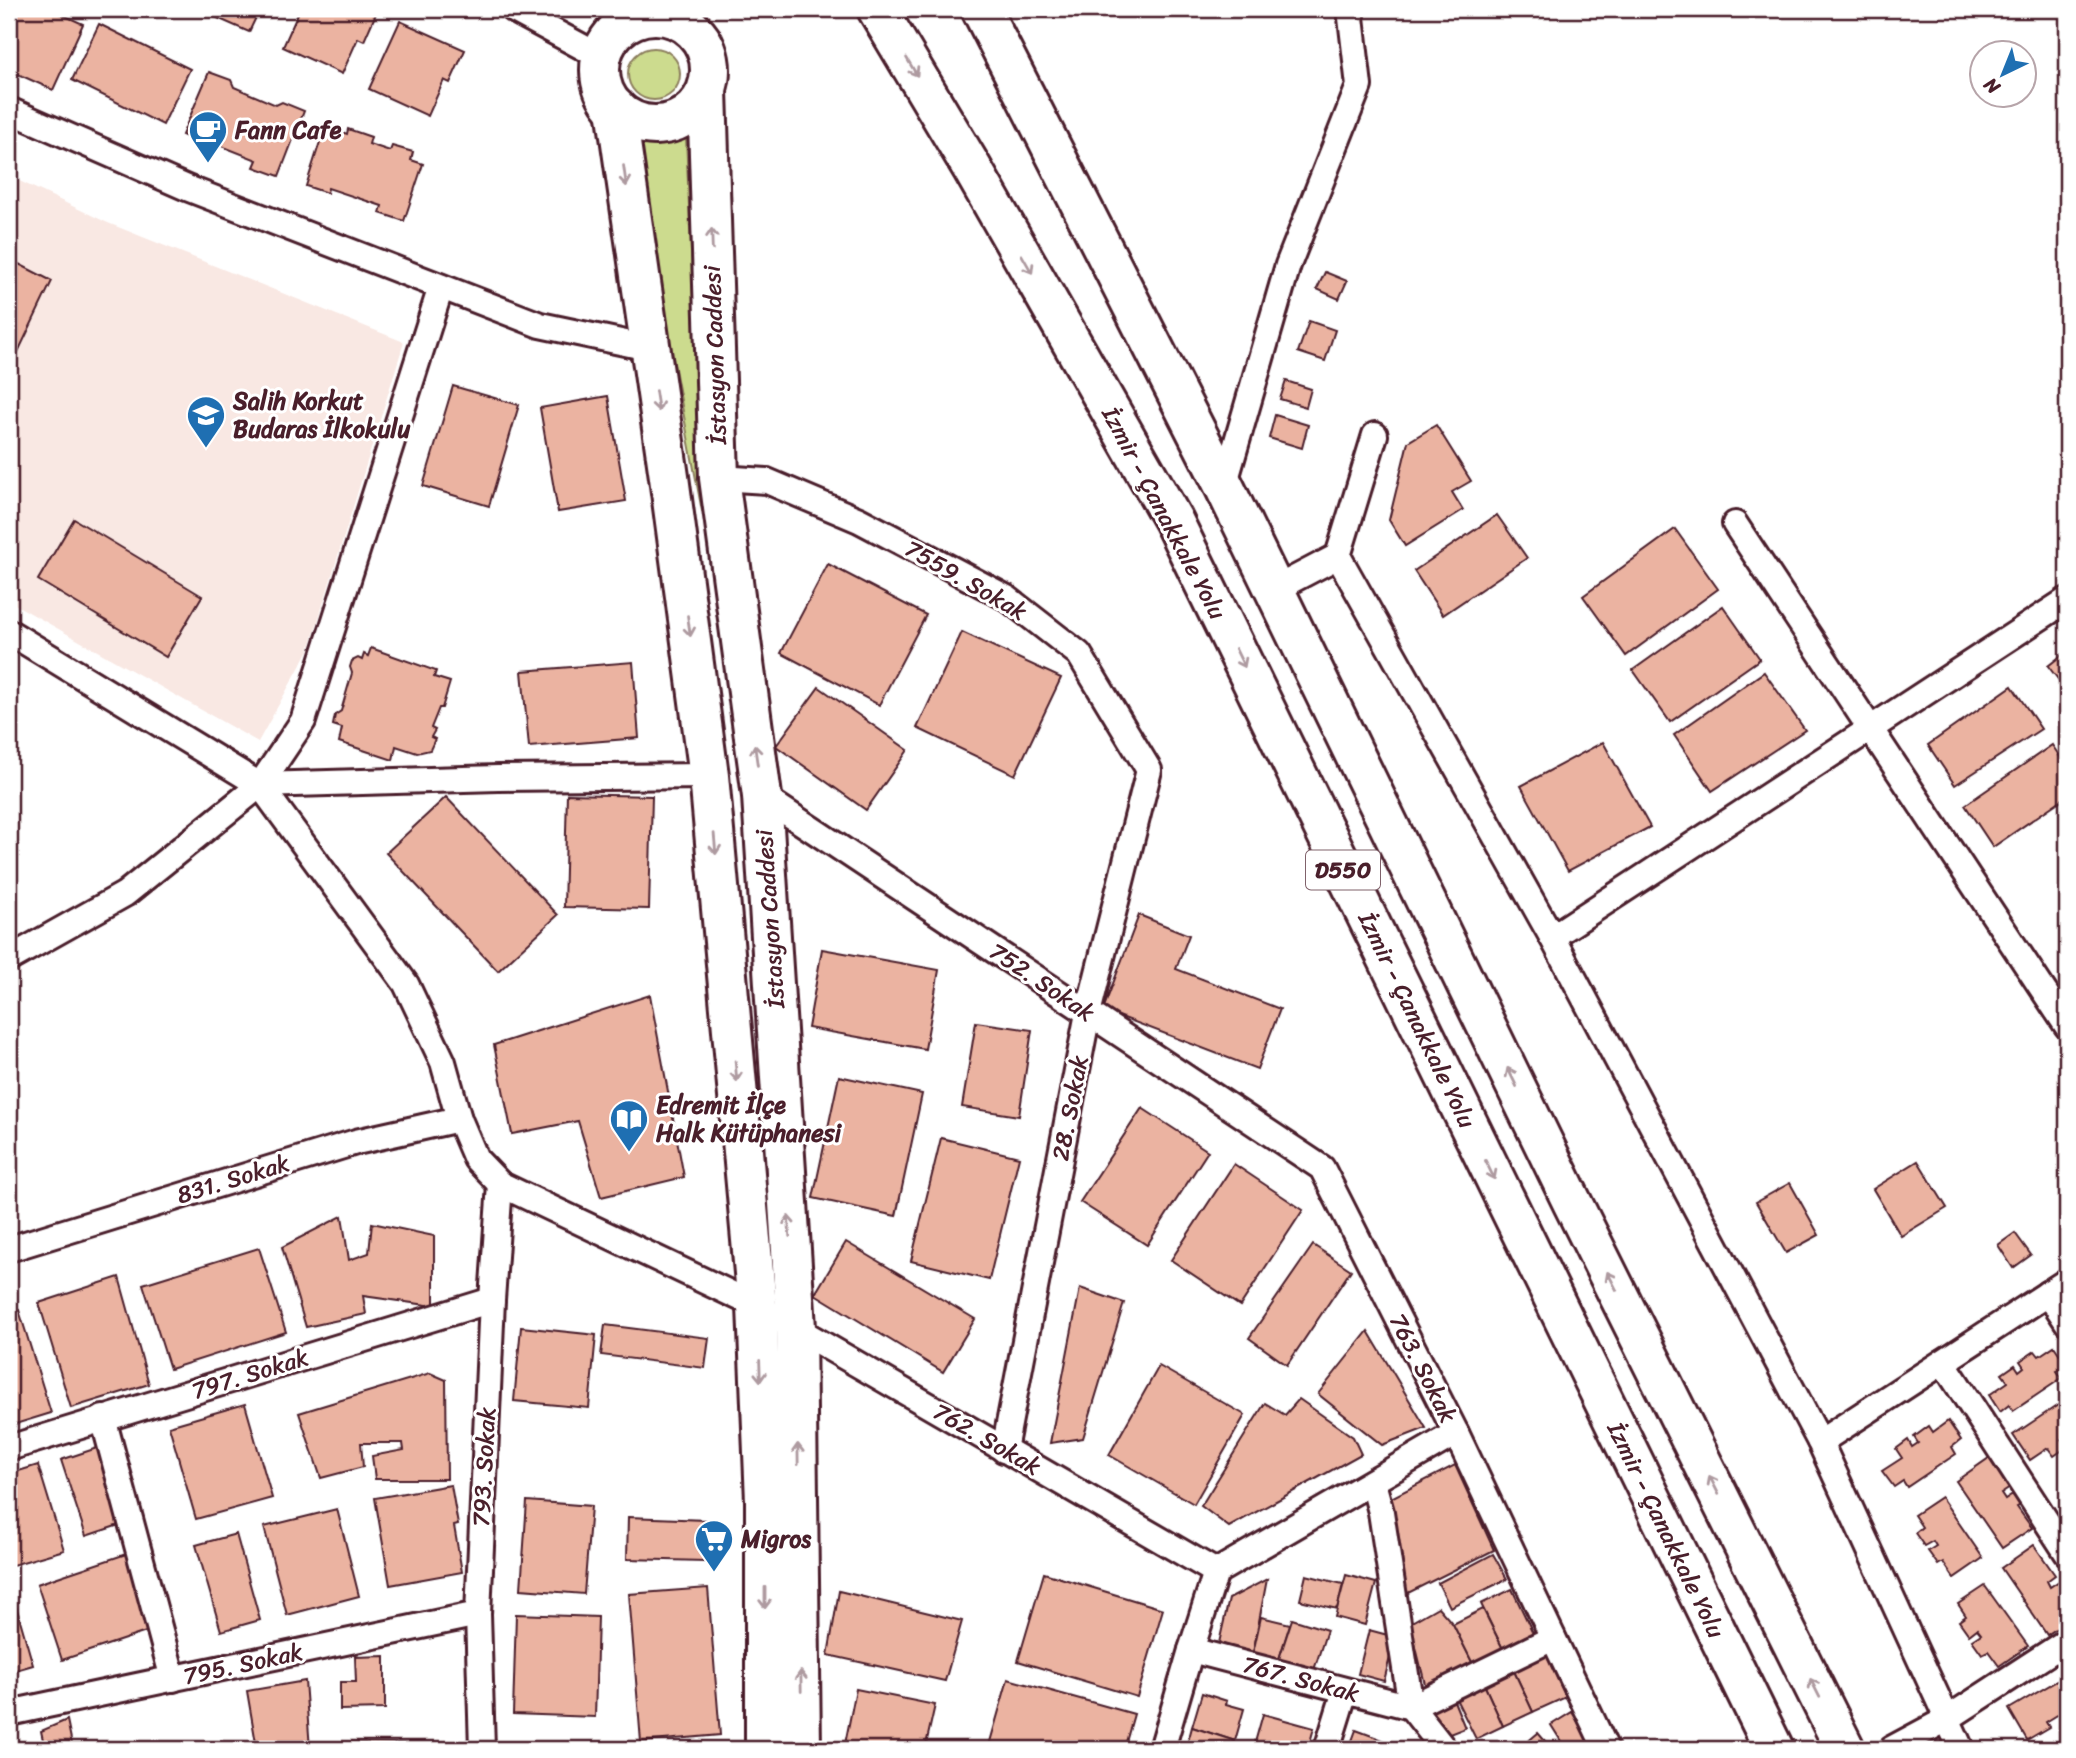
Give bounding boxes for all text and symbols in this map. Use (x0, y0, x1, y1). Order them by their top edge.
north arrow (1968, 38, 2038, 108)
one-way arrow (905, 57, 919, 77)
text: N (1975, 69, 2009, 103)
cafe icon: Fann Cafe (187, 109, 229, 164)
place label: Fann Cafe (234, 109, 342, 151)
one-way arrow (619, 164, 632, 187)
one-way arrow (705, 227, 718, 250)
one-way arrow (1020, 254, 1034, 274)
street label: İstasyon Caddesi (691, 263, 739, 446)
place label: Salih Korkut Budaras İlkokulu (232, 380, 410, 450)
one-way arrow (651, 389, 664, 412)
school or university icon: Salih Korkut Budaras İlkokulu (185, 394, 227, 449)
street label: İzmir - Çanakkale Yolu (1089, 398, 1238, 627)
street label: 7559. Sokak (897, 528, 1036, 632)
one-way arrow (683, 614, 696, 637)
one-way arrow (1233, 647, 1247, 668)
one-way arrow (750, 744, 763, 767)
street label: İstasyon Caddesi (743, 827, 797, 1011)
one-way arrow (709, 832, 722, 855)
road number: D550 (1306, 850, 1380, 890)
street label: İzmir - Çanakkale Yolu (1346, 904, 1488, 1136)
street label: 752. Sokak (980, 931, 1104, 1033)
street label: 28. Sokak (1039, 1051, 1101, 1164)
one-way arrow (730, 1059, 743, 1081)
one-way arrow (1504, 1067, 1518, 1088)
place label: Edremit İlçe Halk Kütüphanesi (656, 1084, 843, 1154)
library icon: Edremit İlçe Halk Kütüphanesi (608, 1098, 650, 1153)
street label: 831. Sokak (171, 1142, 295, 1216)
one-way arrow (1484, 1159, 1498, 1180)
one-way arrow (783, 1215, 796, 1238)
one-way arrow (1605, 1271, 1618, 1292)
street label: 763. Sokak (1377, 1306, 1469, 1431)
street label: 797. Sokak (186, 1336, 314, 1412)
one-way arrow (753, 1359, 766, 1382)
street label: 762. Sokak (925, 1391, 1049, 1487)
street label: 793. Sokak (460, 1406, 508, 1528)
street label: İzmir - Çanakkale Yolu (1595, 1414, 1737, 1646)
one-way arrow (791, 1442, 804, 1465)
one-way arrow (1706, 1475, 1720, 1496)
supermarket icon: Migros (693, 1518, 735, 1573)
place label: Migros (740, 1518, 812, 1560)
one-way arrow (758, 1586, 772, 1609)
street label: 795. Sokak (179, 1631, 307, 1697)
street label: 767. Sokak (1238, 1643, 1364, 1715)
one-way arrow (794, 1670, 807, 1693)
one-way arrow (1808, 1678, 1822, 1699)

